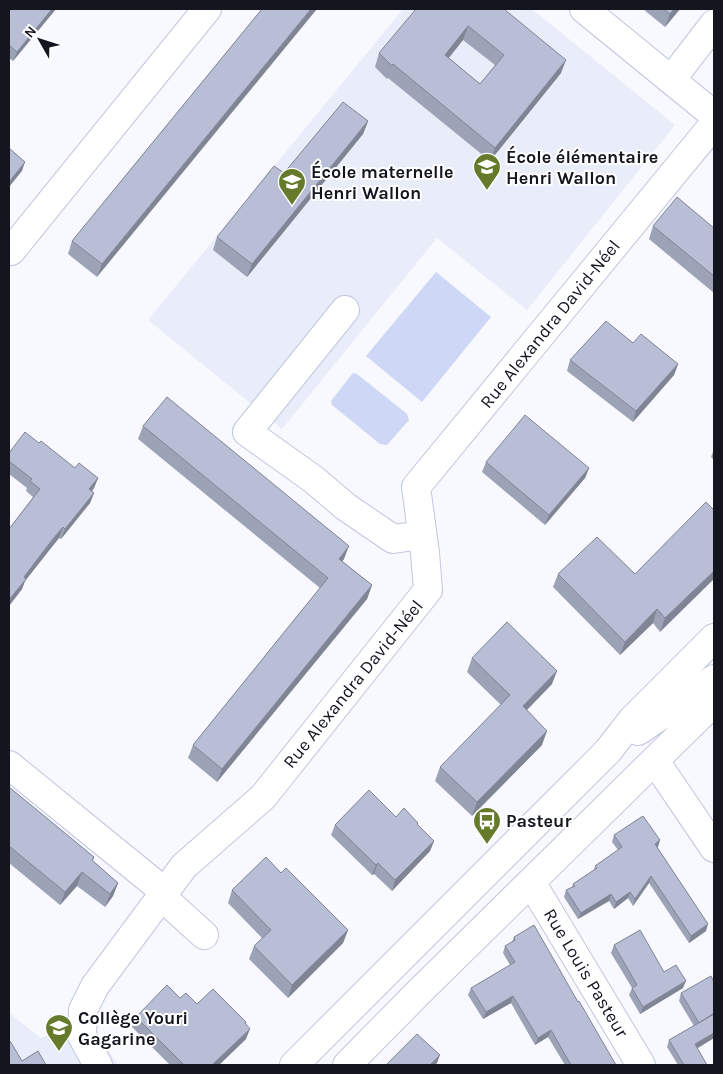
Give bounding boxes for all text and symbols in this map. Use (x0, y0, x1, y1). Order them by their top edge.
north arrow (15, 15, 65, 65)
text: N (21, 23, 40, 41)
place label: École élémentaire Henri Wallon (506, 145, 658, 189)
school or university icon: École élémentaire Henri Wallon (472, 152, 502, 191)
place label: École maternelle Henri Wallon (311, 160, 453, 204)
school or university icon: École maternelle Henri Wallon (277, 167, 307, 206)
street label: Rue Alexandra David-Néel (475, 235, 625, 413)
street label: Rue Alexandra David-Néel (278, 595, 428, 773)
bus stop icon: Pasteur (472, 806, 502, 845)
place label: Pasteur (506, 810, 571, 832)
street label: Rue Louis Pasteur (539, 905, 633, 1042)
place label: Collège Youri Gagarine (78, 1007, 188, 1050)
school or university icon: Collège Youri Gagarine (44, 1013, 74, 1052)

